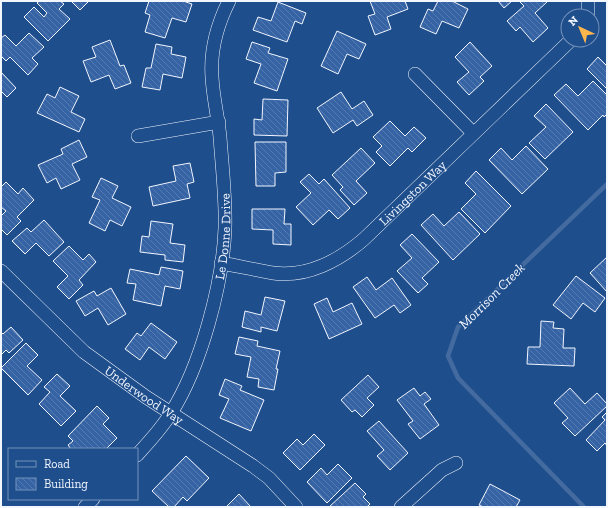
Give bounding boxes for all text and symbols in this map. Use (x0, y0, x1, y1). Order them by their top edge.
north arrow (560, 8, 600, 48)
text: N (566, 13, 581, 29)
street label: Livingston Way (376, 157, 449, 228)
street label: Le Donne Drive (211, 193, 233, 281)
water label: Morrison Creek (455, 259, 529, 333)
street label: Underwood Way (102, 362, 187, 427)
legend (8, 448, 138, 500)
text: Road (44, 457, 70, 471)
text: Building (44, 477, 88, 491)

